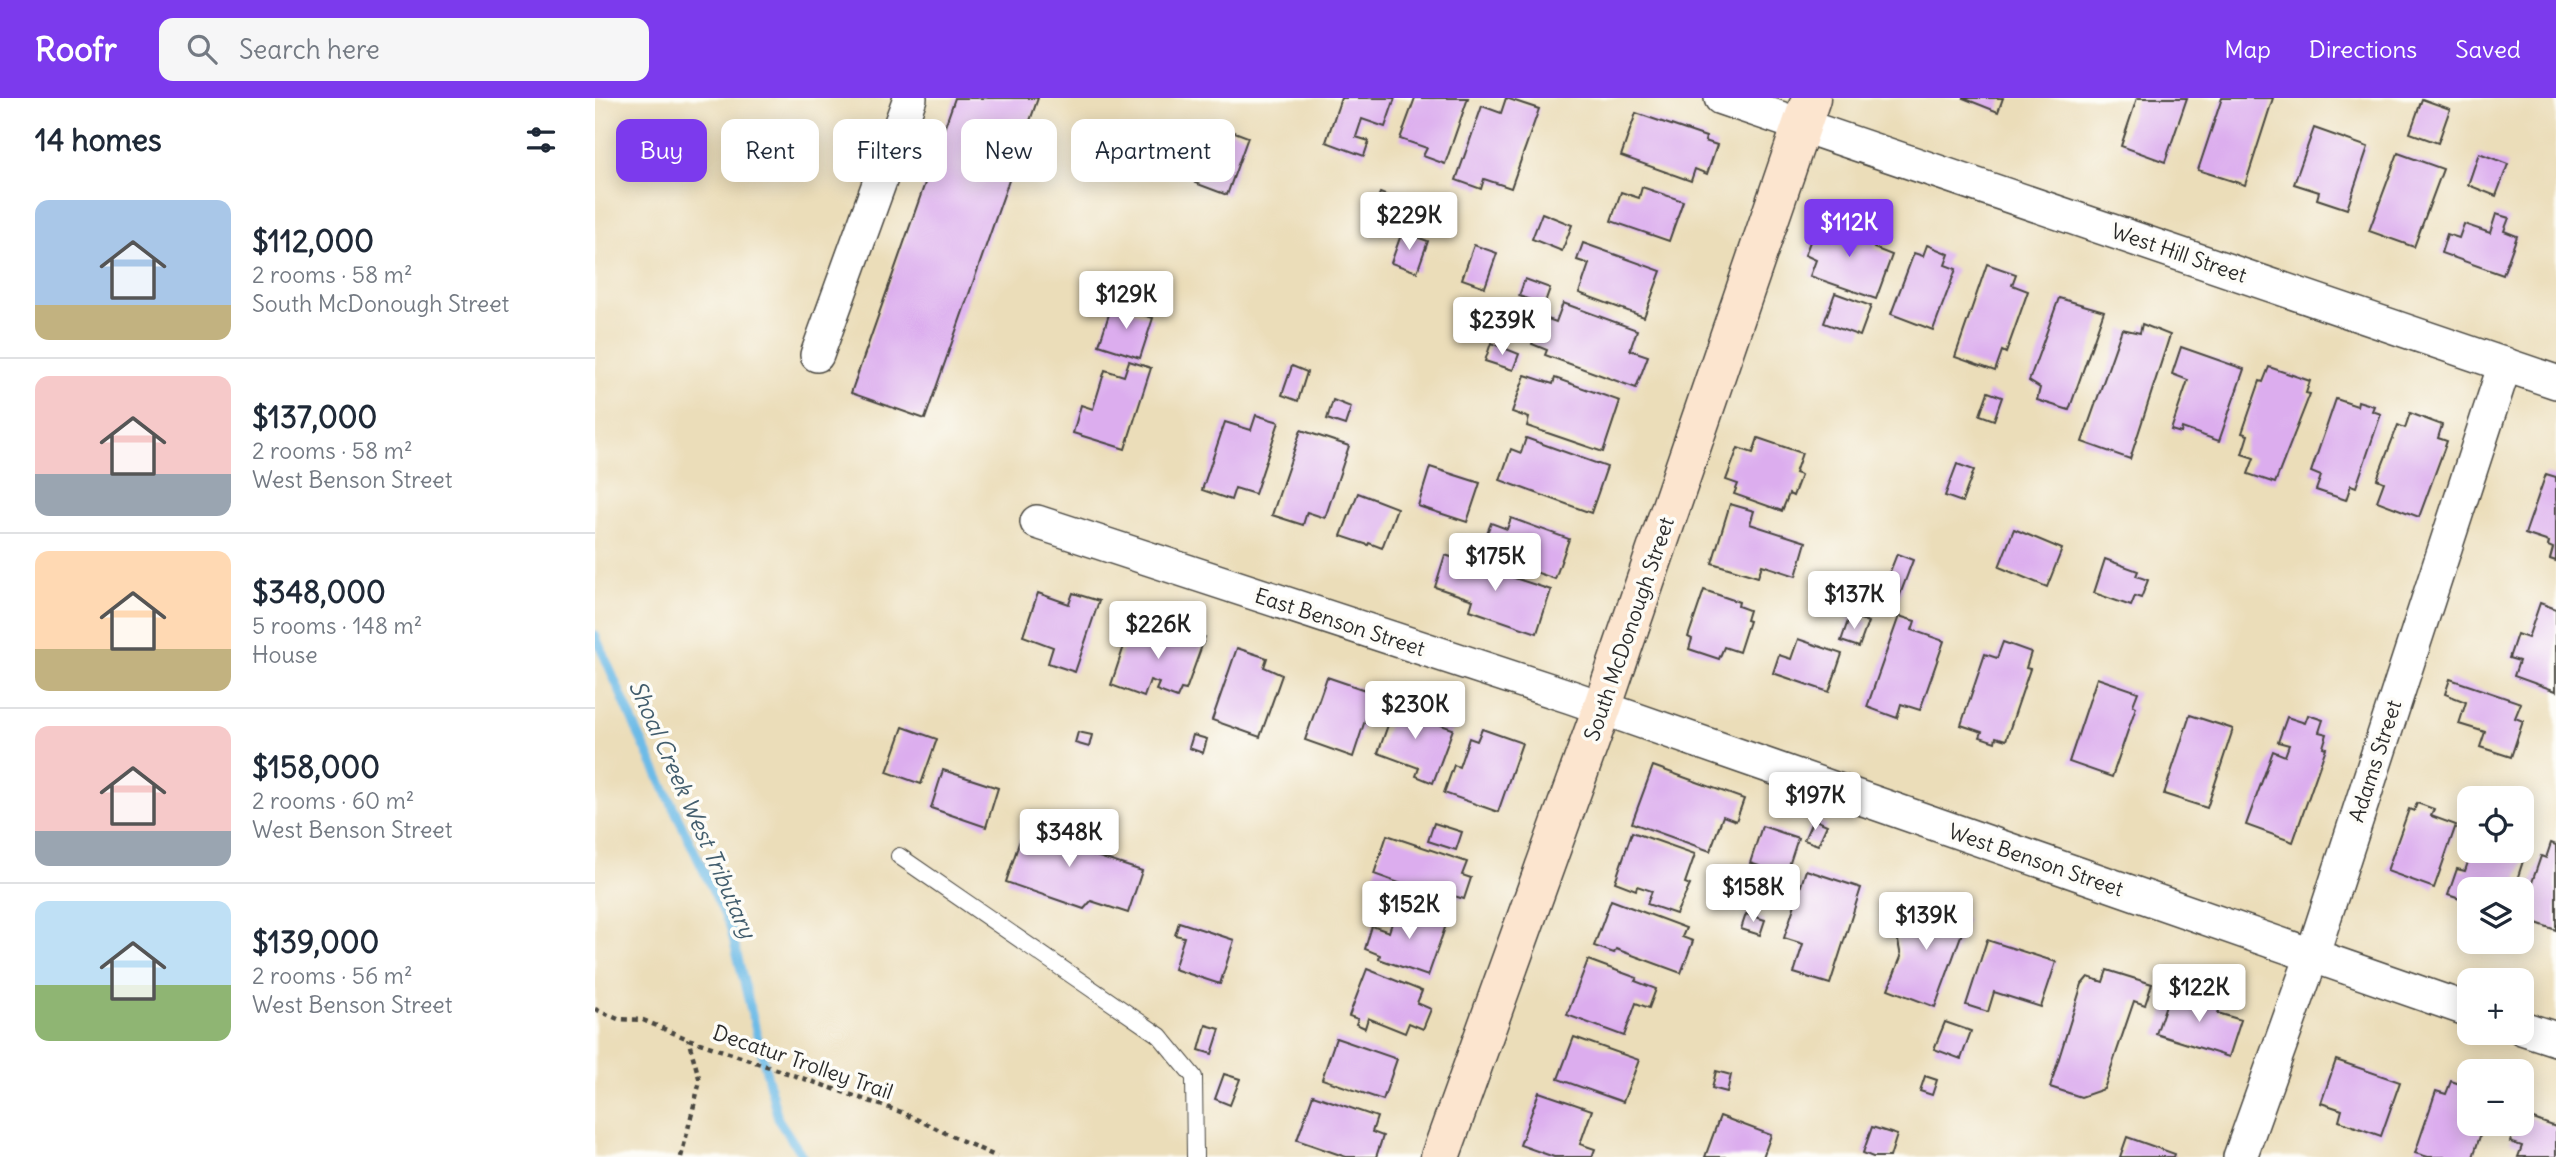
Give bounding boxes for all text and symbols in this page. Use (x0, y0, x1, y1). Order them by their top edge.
search box (159, 18, 649, 81)
text: Roofr (35, 28, 117, 70)
icon: search (183, 30, 221, 68)
text: Search here (239, 33, 380, 66)
text: Map (2224, 34, 2271, 64)
text: Directions (2309, 34, 2417, 64)
text: Saved (2455, 34, 2521, 64)
chip: Buy (616, 119, 707, 182)
chip: Rent (721, 119, 819, 182)
chip: Filters (833, 119, 947, 182)
chip: New (961, 119, 1057, 182)
chip: Apartment (1071, 119, 1235, 182)
text: 14 homes (35, 121, 162, 159)
icon: filters (522, 121, 560, 159)
pin: $229K (1360, 192, 1458, 252)
text: $229K (1376, 200, 1442, 229)
pin: $112K (1800, 200, 1898, 259)
text: $112K (1820, 207, 1878, 236)
street label: West Hill Street (2108, 217, 2250, 289)
text: $112,000 (252, 222, 374, 260)
icon: home (91, 228, 175, 312)
text: 2 rooms · 58 m² (252, 260, 413, 289)
pin: $129K (1077, 272, 1175, 331)
text: $129K (1095, 279, 1157, 308)
text: South McDonough Street (252, 289, 509, 318)
pin: $239K (1453, 298, 1551, 357)
text: $239K (1469, 305, 1535, 334)
text: $137,000 (252, 398, 377, 436)
icon: home (91, 404, 175, 488)
text: 2 rooms · 58 m² (252, 436, 413, 465)
text: West Benson Street (252, 465, 453, 494)
street label: South McDonough Street (1578, 514, 1680, 744)
pin: $175K (1446, 533, 1544, 593)
text: $175K (1465, 541, 1525, 570)
pin: $137K (1805, 572, 1903, 631)
text: $348,000 (252, 573, 386, 611)
icon: home (91, 579, 175, 663)
text: $137K (1824, 579, 1884, 608)
street label: East Benson Street (1251, 582, 1429, 662)
pin: $226K (1109, 602, 1207, 661)
text: $226K (1125, 609, 1191, 638)
text: 5 rooms · 148 m² (252, 611, 422, 640)
text: House (252, 640, 318, 669)
water label: Shoal Creek West Tributary (623, 676, 764, 944)
pin: $230K (1366, 682, 1464, 741)
text: $230K (1381, 689, 1449, 718)
street label: Adams Street (2343, 697, 2407, 825)
text: $158,000 (252, 748, 380, 786)
icon: home (91, 754, 175, 838)
pin: $197K (1766, 772, 1864, 832)
text: $197K (1785, 780, 1845, 809)
text: 2 rooms · 60 m² (252, 786, 414, 815)
map controls (2457, 786, 2534, 1136)
button: locate (2457, 786, 2534, 863)
pin: $348K (1020, 810, 1118, 869)
text: West Benson Street (252, 815, 453, 844)
text: $348K (1036, 817, 1102, 846)
street label: West Benson Street (1945, 817, 2127, 903)
pin: $158K (1704, 864, 1802, 924)
text: $158K (1722, 872, 1784, 901)
button: layers (2457, 877, 2534, 954)
pin: $152K (1360, 882, 1458, 941)
text: $152K (1378, 889, 1440, 918)
pin: $139K (1877, 892, 1975, 952)
text: $139K (1895, 900, 1957, 929)
text: $139,000 (252, 923, 379, 961)
icon: home (91, 929, 175, 1013)
text: 2 rooms · 56 m² (252, 961, 413, 990)
pin: $122K (2150, 964, 2248, 1024)
button: + (2457, 968, 2534, 1045)
text: $122K (2169, 972, 2229, 1001)
text: West Benson Street (252, 990, 453, 1019)
street label: Decatur Trolley Trail (710, 1019, 896, 1105)
button: − (2457, 1059, 2534, 1136)

